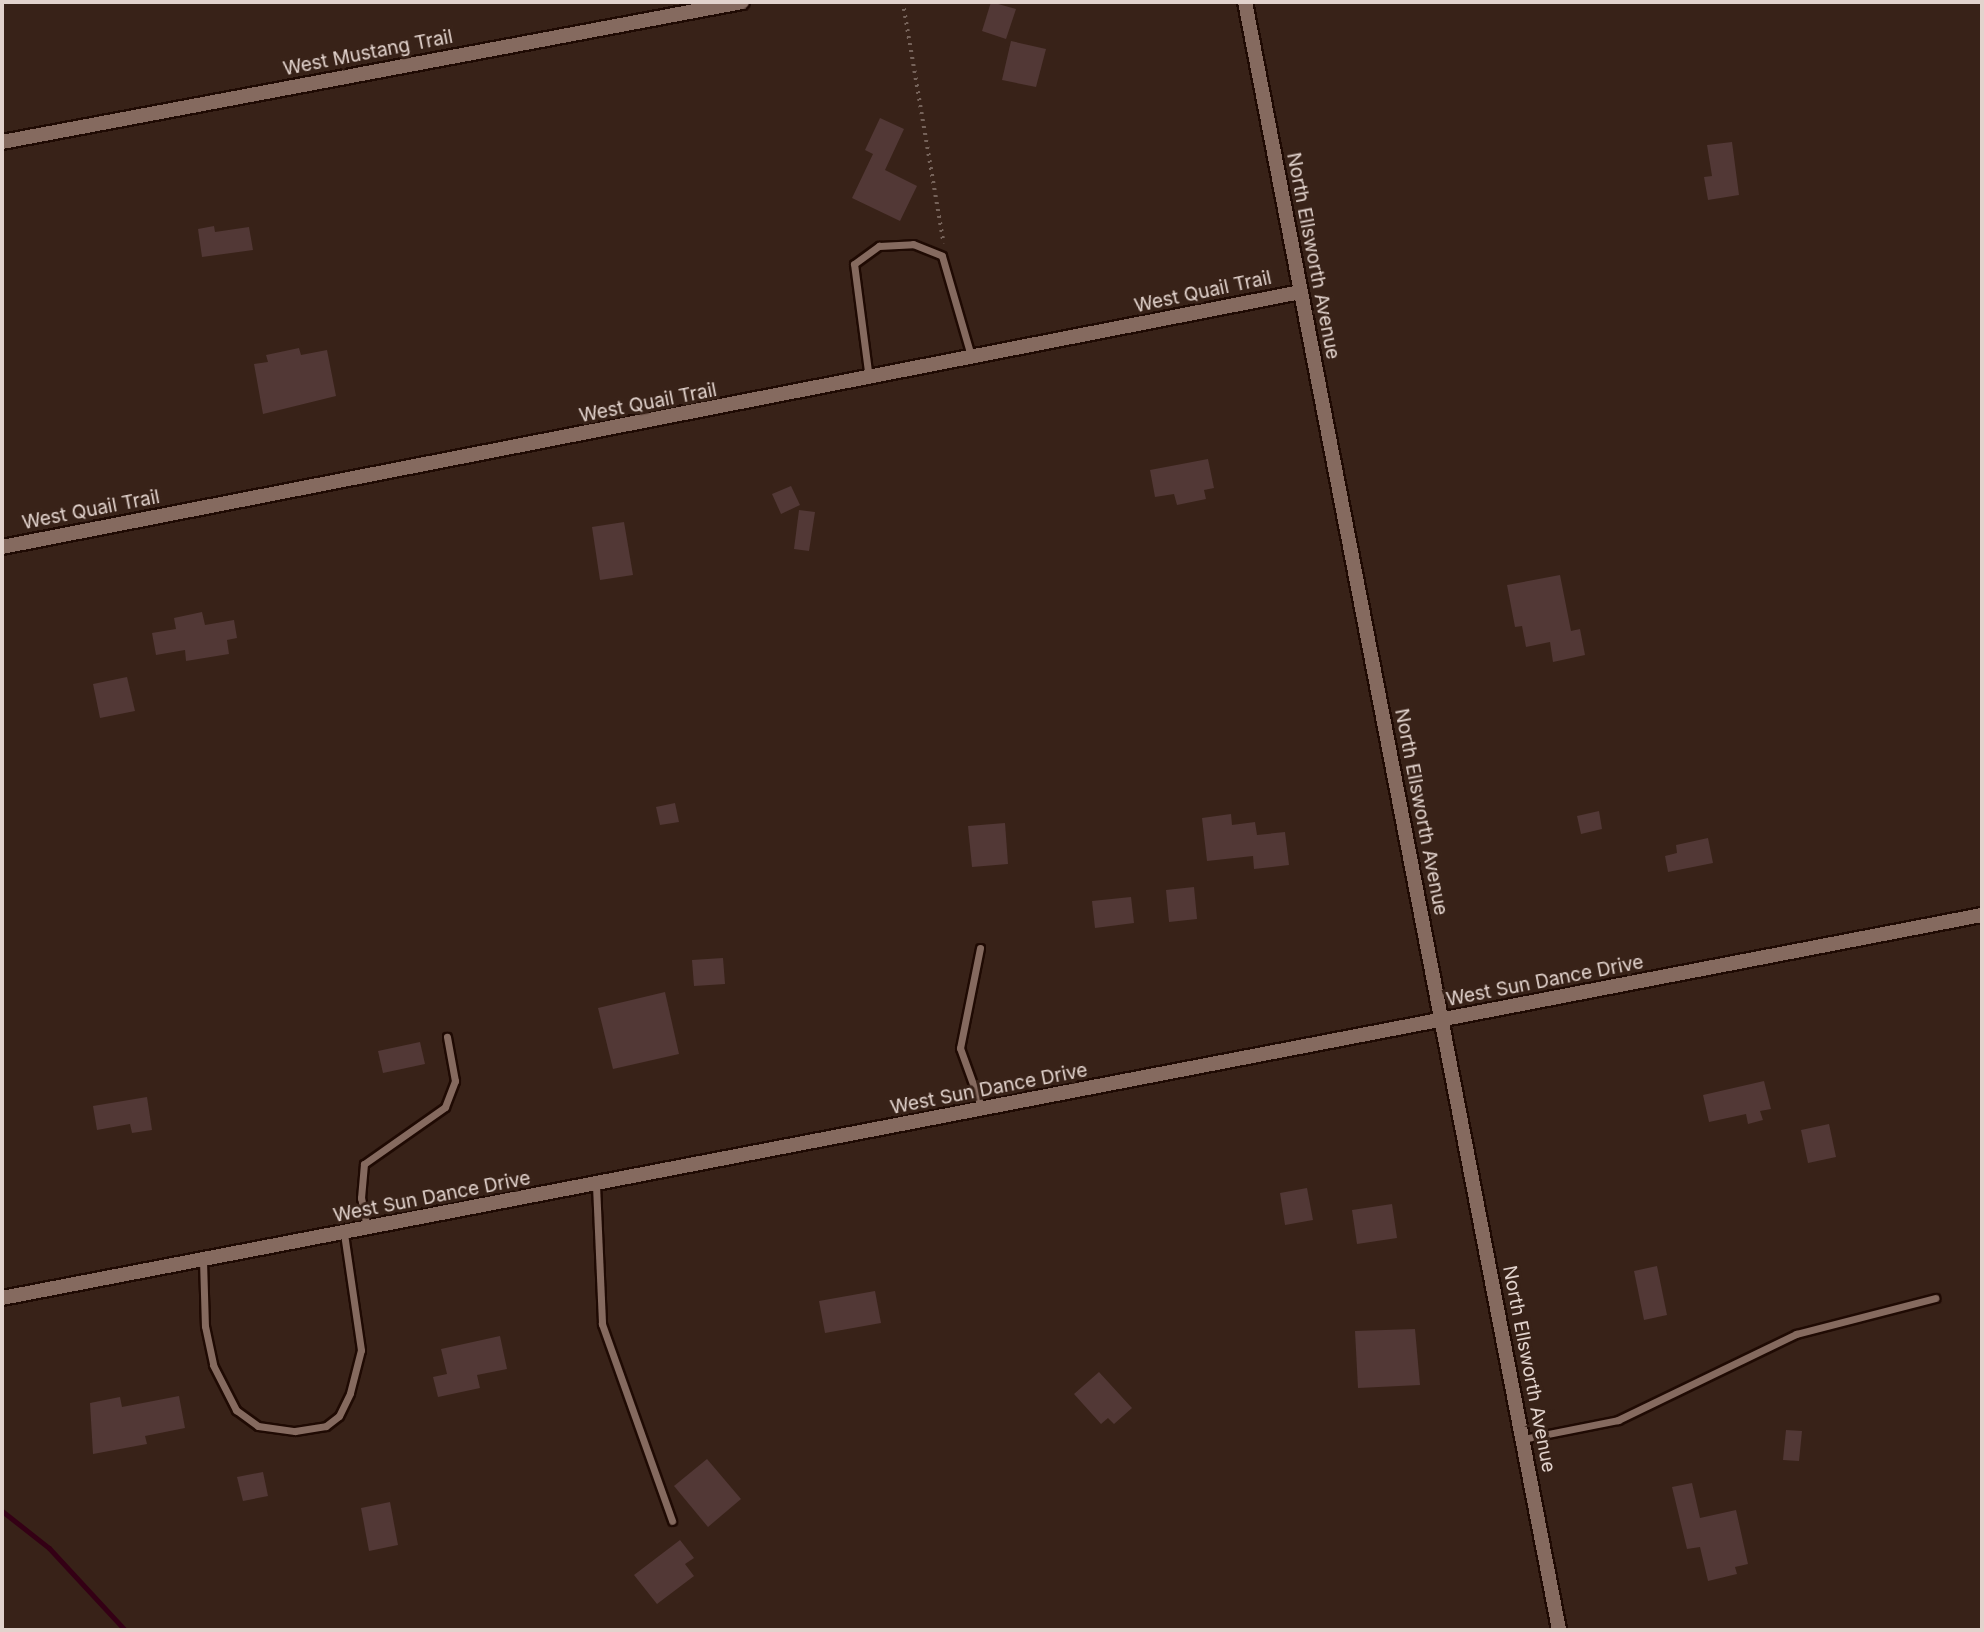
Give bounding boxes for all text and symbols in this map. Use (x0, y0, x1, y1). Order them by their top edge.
street label: West Mustang Trail (281, 25, 455, 81)
street label: North Ellsworth Avenue (1282, 151, 1344, 361)
street label: West Quail Trail (1132, 266, 1274, 318)
street label: West Quail Trail (577, 378, 719, 428)
street label: West Quail Trail (20, 485, 162, 535)
street label: North Ellsworth Avenue (1390, 707, 1452, 917)
street label: West Sun Dance Drive (1444, 951, 1646, 1011)
street label: West Sun Dance Drive (888, 1059, 1090, 1119)
street label: West Sun Dance Drive (331, 1167, 533, 1227)
street label: North Ellsworth Avenue (1498, 1264, 1560, 1474)

